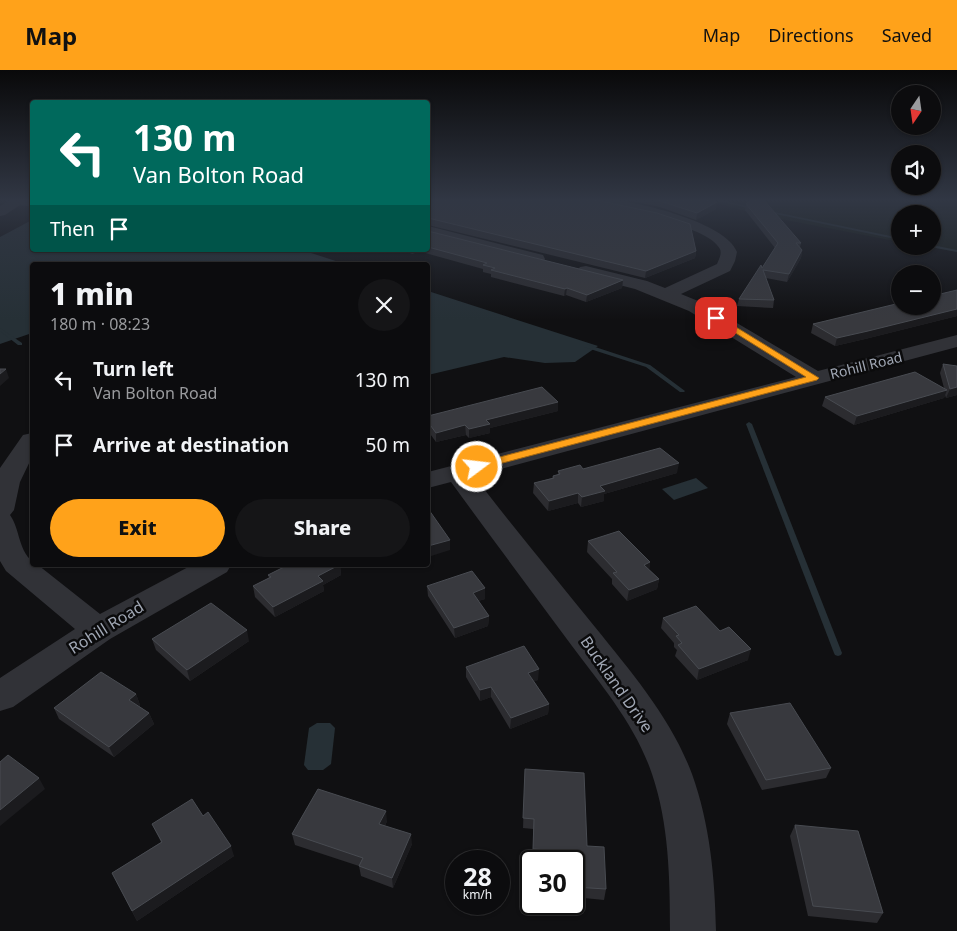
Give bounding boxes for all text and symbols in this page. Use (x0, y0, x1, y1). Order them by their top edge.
text: Map (25, 19, 77, 52)
text: Map (703, 23, 740, 47)
text: Directions (768, 23, 854, 47)
text: Saved (882, 23, 932, 47)
north arrow (891, 85, 941, 135)
map controls (891, 85, 941, 315)
text: 130 m (133, 114, 236, 161)
icon: left (50, 120, 115, 185)
button: sound (891, 145, 941, 195)
text: Van Bolton Road (133, 159, 304, 189)
button: + (891, 205, 941, 255)
icon: arrive (105, 215, 133, 243)
text: Then (50, 216, 95, 242)
button: − (891, 265, 941, 315)
text: 1 min (50, 273, 134, 314)
button: close (358, 279, 410, 331)
pin (695, 297, 737, 339)
icon: arrive (702, 304, 730, 332)
text: 180 m · 08:23 (50, 313, 150, 335)
street label: Rohill Road (828, 347, 904, 383)
text: Turn left (93, 356, 174, 382)
icon: left (50, 366, 78, 394)
text: 130 m (355, 367, 410, 393)
text: Van Bolton Road (93, 382, 217, 404)
icon: arrive (50, 431, 78, 459)
text: Arrive at destination (93, 432, 289, 458)
text: 50 m (366, 432, 410, 458)
position arrow (450, 440, 502, 492)
button: Exit (50, 499, 225, 557)
button: Share (235, 499, 410, 557)
street label: Rohill Road (64, 595, 148, 659)
street label: Buckland Drive (576, 631, 658, 737)
speed limit sign: 30 (520, 850, 585, 915)
text: 28 (463, 859, 492, 893)
text: km/h (463, 886, 492, 903)

